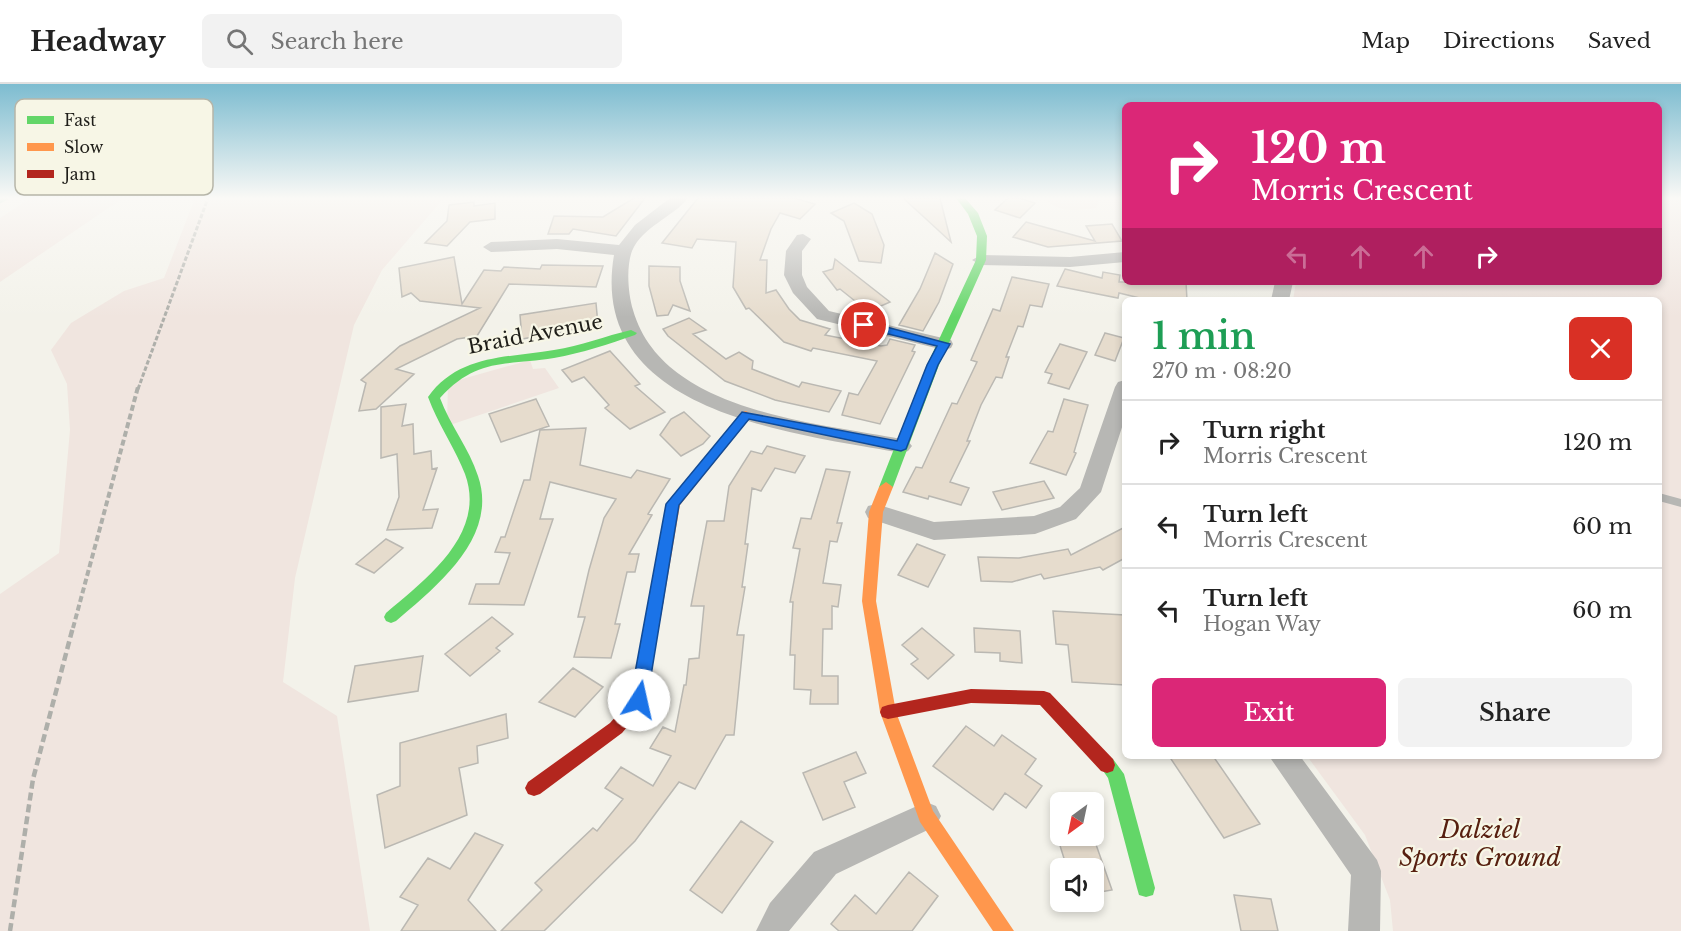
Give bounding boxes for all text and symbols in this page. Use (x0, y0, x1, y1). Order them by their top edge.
search box (202, 14, 622, 68)
text: Headway (30, 24, 166, 59)
icon: search (223, 25, 256, 58)
text: Search here (271, 28, 404, 55)
text: Map (1361, 28, 1410, 54)
text: Directions (1443, 28, 1555, 54)
text: Saved (1588, 28, 1651, 54)
legend (15, 99, 213, 195)
text: Fast (64, 110, 96, 130)
text: 120 m (1251, 122, 1386, 174)
icon: right (1152, 126, 1230, 204)
text: Slow (64, 137, 104, 157)
text: Jam (62, 164, 96, 184)
text: Morris Crescent (1251, 174, 1473, 207)
icon: left (1281, 240, 1314, 273)
icon: ahead (1344, 240, 1377, 273)
icon: ahead (1407, 240, 1440, 273)
icon: right (1470, 240, 1503, 273)
pin (838, 299, 889, 350)
icon: arrive (847, 308, 880, 341)
street label: Braid Avenue (465, 309, 605, 359)
text: 1 min (1152, 314, 1256, 359)
button: close (1569, 317, 1632, 380)
text: 270 m · 08:20 (1152, 359, 1292, 383)
text: Turn right (1203, 417, 1325, 444)
icon: right (1152, 426, 1185, 459)
text: 120 m (1563, 429, 1632, 456)
text: Morris Crescent (1203, 444, 1367, 468)
text: Turn left (1203, 501, 1308, 528)
icon: left (1152, 510, 1185, 543)
text: 60 m (1572, 513, 1632, 540)
text: Morris Crescent (1203, 528, 1367, 552)
text: Turn left (1203, 585, 1308, 612)
icon: left (1152, 594, 1185, 627)
text: 60 m (1572, 597, 1632, 624)
text: Hogan Way (1203, 612, 1321, 636)
position arrow (607, 668, 671, 732)
button: Exit (1152, 678, 1386, 747)
button: Share (1398, 678, 1632, 747)
north arrow (1050, 792, 1104, 846)
map controls (1050, 792, 1104, 912)
park label: Dalziel Sports Ground (1399, 815, 1562, 872)
button: sound (1050, 858, 1104, 912)

